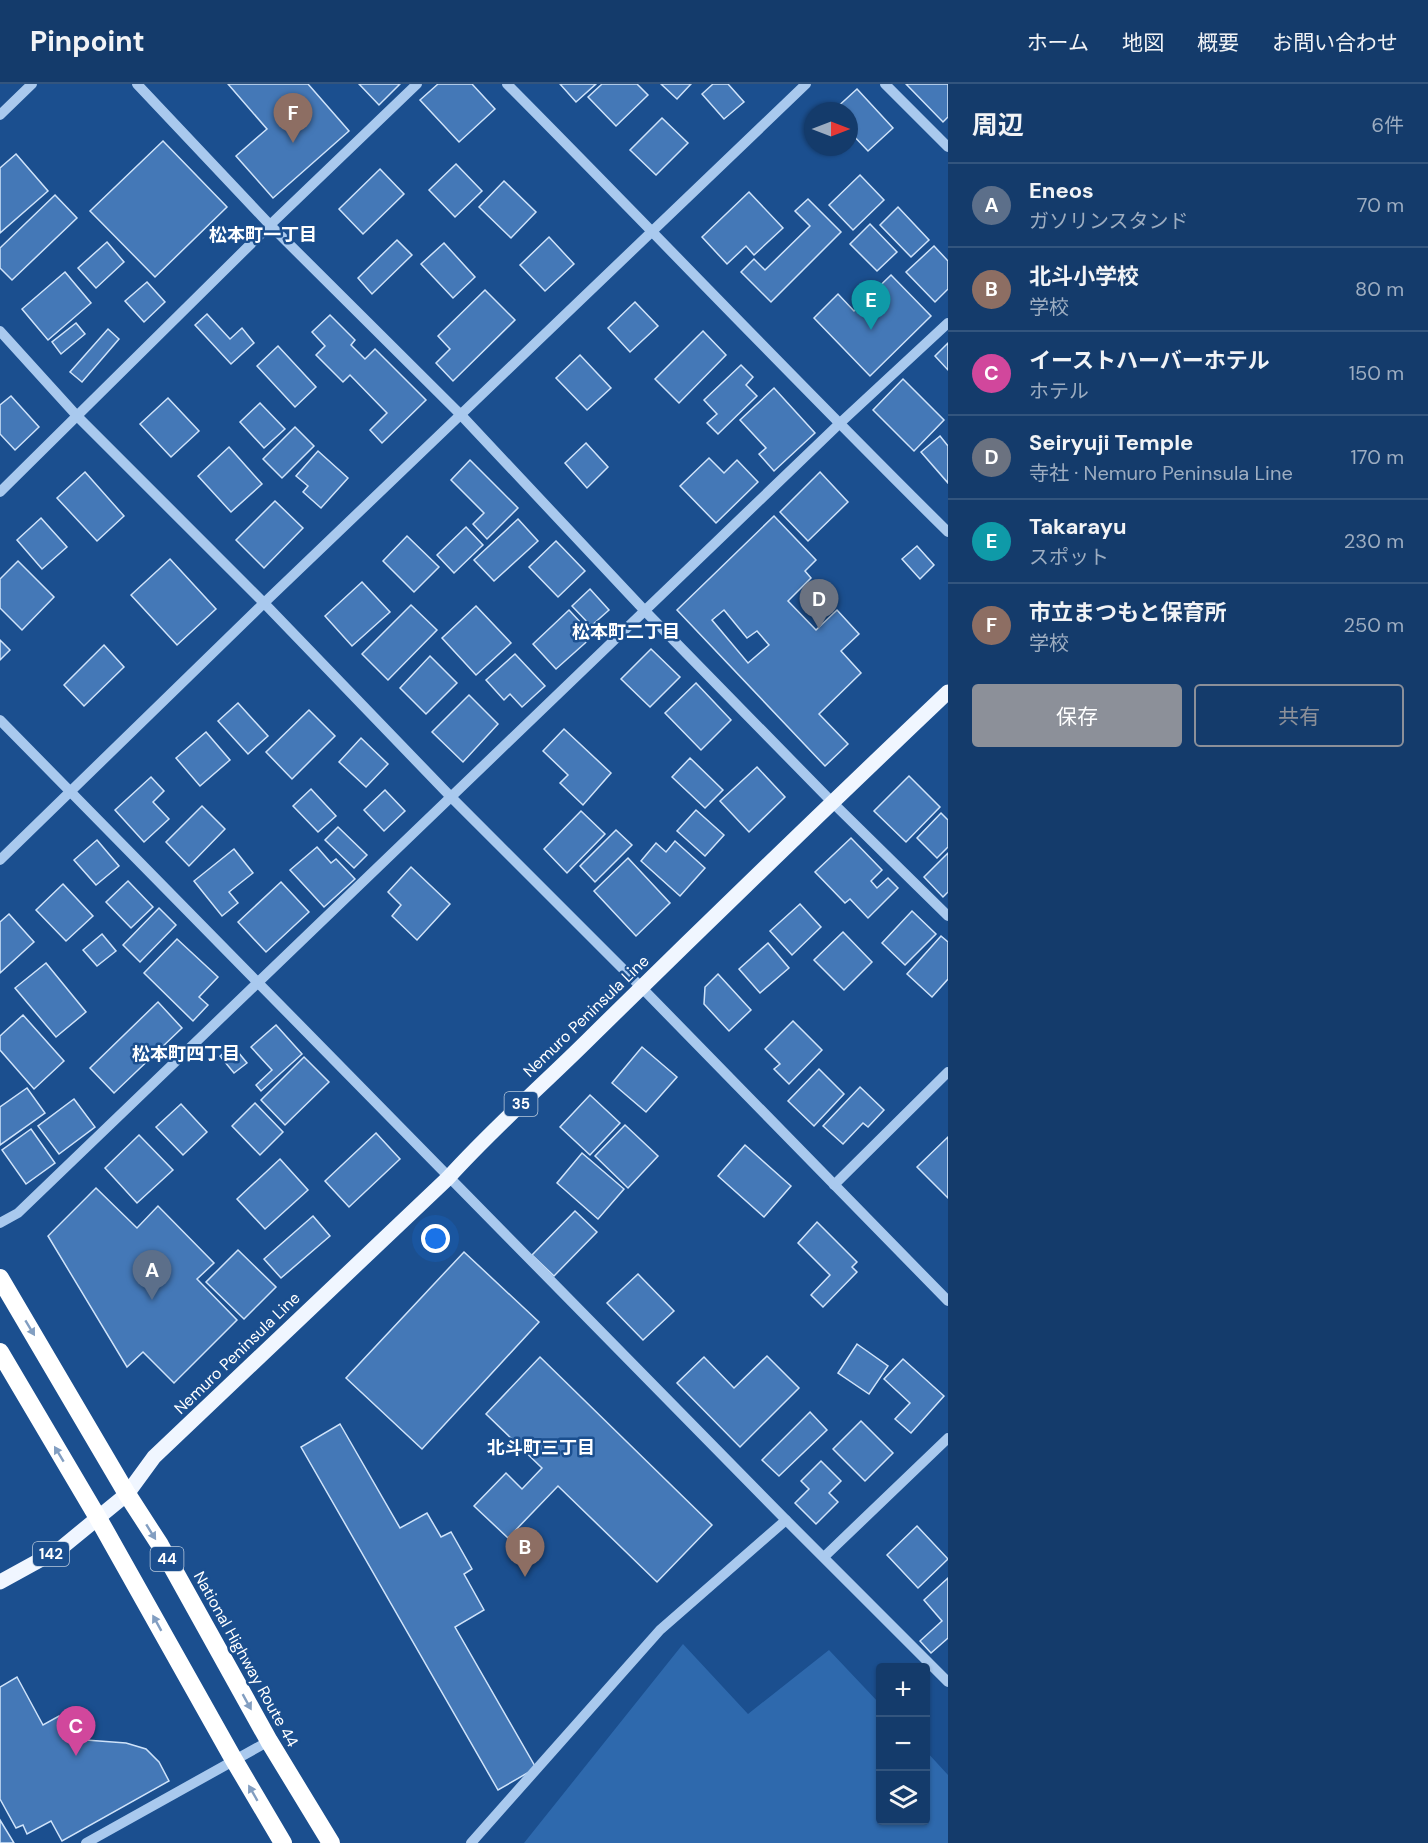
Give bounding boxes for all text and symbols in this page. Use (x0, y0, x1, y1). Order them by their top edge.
text: Pinpoint (30, 23, 145, 60)
text: ホーム (1027, 29, 1089, 57)
text: 地図 (1122, 29, 1164, 57)
text: 概要 (1197, 29, 1239, 57)
text: お問い合わせ (1272, 29, 1398, 57)
pin: F (274, 94, 312, 143)
north arrow (804, 102, 858, 156)
text: 周辺 (972, 108, 1024, 142)
text: 6件 (1371, 112, 1404, 138)
text: Eneos (1029, 176, 1094, 205)
text: A (984, 192, 999, 218)
text: 70 m (1357, 192, 1404, 218)
text: ガソリンスタンド (1029, 208, 1189, 234)
district label: 松本町一丁目 (209, 223, 317, 247)
text: 北斗小学校 (1029, 262, 1139, 291)
text: B (985, 276, 998, 302)
text: 80 m (1355, 276, 1404, 302)
pin: E (852, 280, 890, 330)
text: 学校 (1029, 294, 1069, 320)
text: イーストハーバーホテル (1029, 346, 1270, 375)
text: C (984, 360, 999, 386)
text: 150 m (1349, 360, 1404, 386)
text: ホテル (1029, 378, 1089, 404)
text: Seiryuji Temple (1029, 428, 1193, 457)
text: D (984, 444, 999, 470)
text: 170 m (1351, 444, 1404, 470)
text: 寺社 · Nemuro Peninsula Line (1029, 460, 1293, 486)
text: Takarayu (1029, 512, 1127, 541)
text: E (986, 528, 997, 554)
text: 230 m (1344, 528, 1404, 554)
text: スポット (1029, 544, 1109, 570)
pin: D (800, 580, 838, 629)
text: 市立まつもと保育所 (1029, 598, 1227, 627)
text: F (986, 612, 997, 638)
text: 250 m (1343, 612, 1404, 638)
district label: 松本町二丁目 (572, 620, 680, 644)
text: 学校 (1029, 630, 1069, 656)
button: 保存 (972, 684, 1182, 747)
button: 共有 (1194, 684, 1404, 747)
street label: Nemuro Peninsula Line (519, 950, 653, 1082)
district label: 松本町四丁目 (132, 1042, 240, 1066)
road number: 35 (504, 1092, 538, 1116)
your location (421, 1224, 450, 1253)
pin: A (132, 1250, 172, 1300)
street label: Nemuro Peninsula Line (170, 1287, 304, 1419)
one-way arrow (24, 1320, 35, 1336)
district label: 北斗町三丁目 (487, 1436, 595, 1460)
one-way arrow (54, 1446, 65, 1462)
one-way arrow (145, 1524, 156, 1540)
pin: B (506, 1528, 544, 1577)
road number: 142 (33, 1542, 69, 1566)
road number: 44 (150, 1547, 184, 1571)
street label: National Highway Route 44 (189, 1567, 303, 1751)
one-way arrow (152, 1614, 162, 1631)
map controls (876, 1663, 930, 1825)
button: + (876, 1663, 930, 1717)
one-way arrow (242, 1693, 252, 1710)
pin: C (56, 1706, 96, 1756)
button: − (876, 1717, 930, 1771)
button: layers (876, 1771, 930, 1825)
one-way arrow (248, 1784, 258, 1801)

